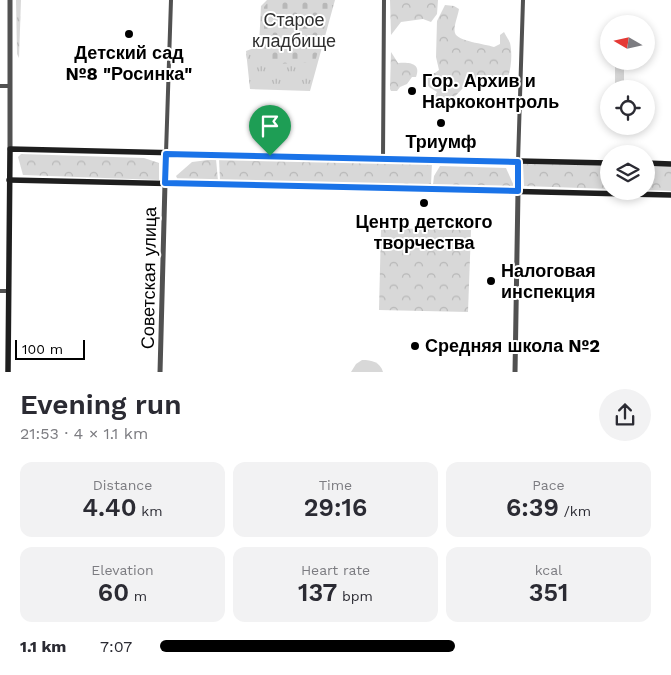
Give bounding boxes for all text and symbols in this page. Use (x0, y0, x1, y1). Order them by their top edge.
park label: Старое кладбище (252, 9, 336, 51)
north arrow (600, 15, 655, 70)
map controls (600, 15, 655, 200)
marker: Детский сад №8 "Росинка" (123, 28, 135, 40)
place label: Детский сад №8 "Росинка" (66, 42, 192, 84)
place label: Гор. Архив и Наркоконтроль (422, 70, 559, 112)
button: locate (600, 80, 655, 135)
marker: Гор. Архив и Наркоконтроль (406, 85, 418, 97)
pin (249, 105, 291, 156)
icon: arrive (256, 112, 284, 140)
marker: Триумф (435, 117, 447, 129)
place label: Триумф (406, 131, 477, 152)
button: layers (600, 145, 655, 200)
marker: Центр детского творчества (418, 197, 430, 209)
street label: Советская улица (137, 206, 160, 349)
place label: Центр детского творчества (355, 211, 493, 253)
place label: Налоговая инспекция (501, 260, 596, 302)
marker: Налоговая инспекция (485, 275, 497, 287)
place label: Средняя школа №2 (425, 335, 600, 356)
scale bar (15, 338, 85, 361)
marker: Средняя школа №2 (409, 340, 421, 352)
text: 100 m (22, 341, 63, 357)
text: Evening run (20, 388, 181, 421)
button: share (599, 389, 651, 441)
text: 21:53 · 4 × 1.1 km (20, 424, 148, 443)
text: Distance (93, 477, 152, 493)
text: Time (319, 477, 352, 493)
text: Pace (532, 477, 565, 493)
text: 4.40 (82, 493, 137, 522)
text: 29:16 (304, 493, 367, 522)
text: 6:39 (506, 493, 559, 522)
text: km (137, 503, 163, 519)
text: /km (559, 503, 591, 519)
text: Elevation (91, 562, 154, 578)
text: Heart rate (301, 562, 370, 578)
text: kcal (535, 562, 562, 578)
text: 60 (98, 578, 129, 607)
text: 137 (298, 578, 337, 607)
text: 351 (529, 578, 568, 607)
text: m (129, 588, 147, 604)
text: bpm (337, 588, 373, 604)
text: 1.1 km (20, 637, 66, 656)
text: 7:07 (100, 637, 132, 656)

